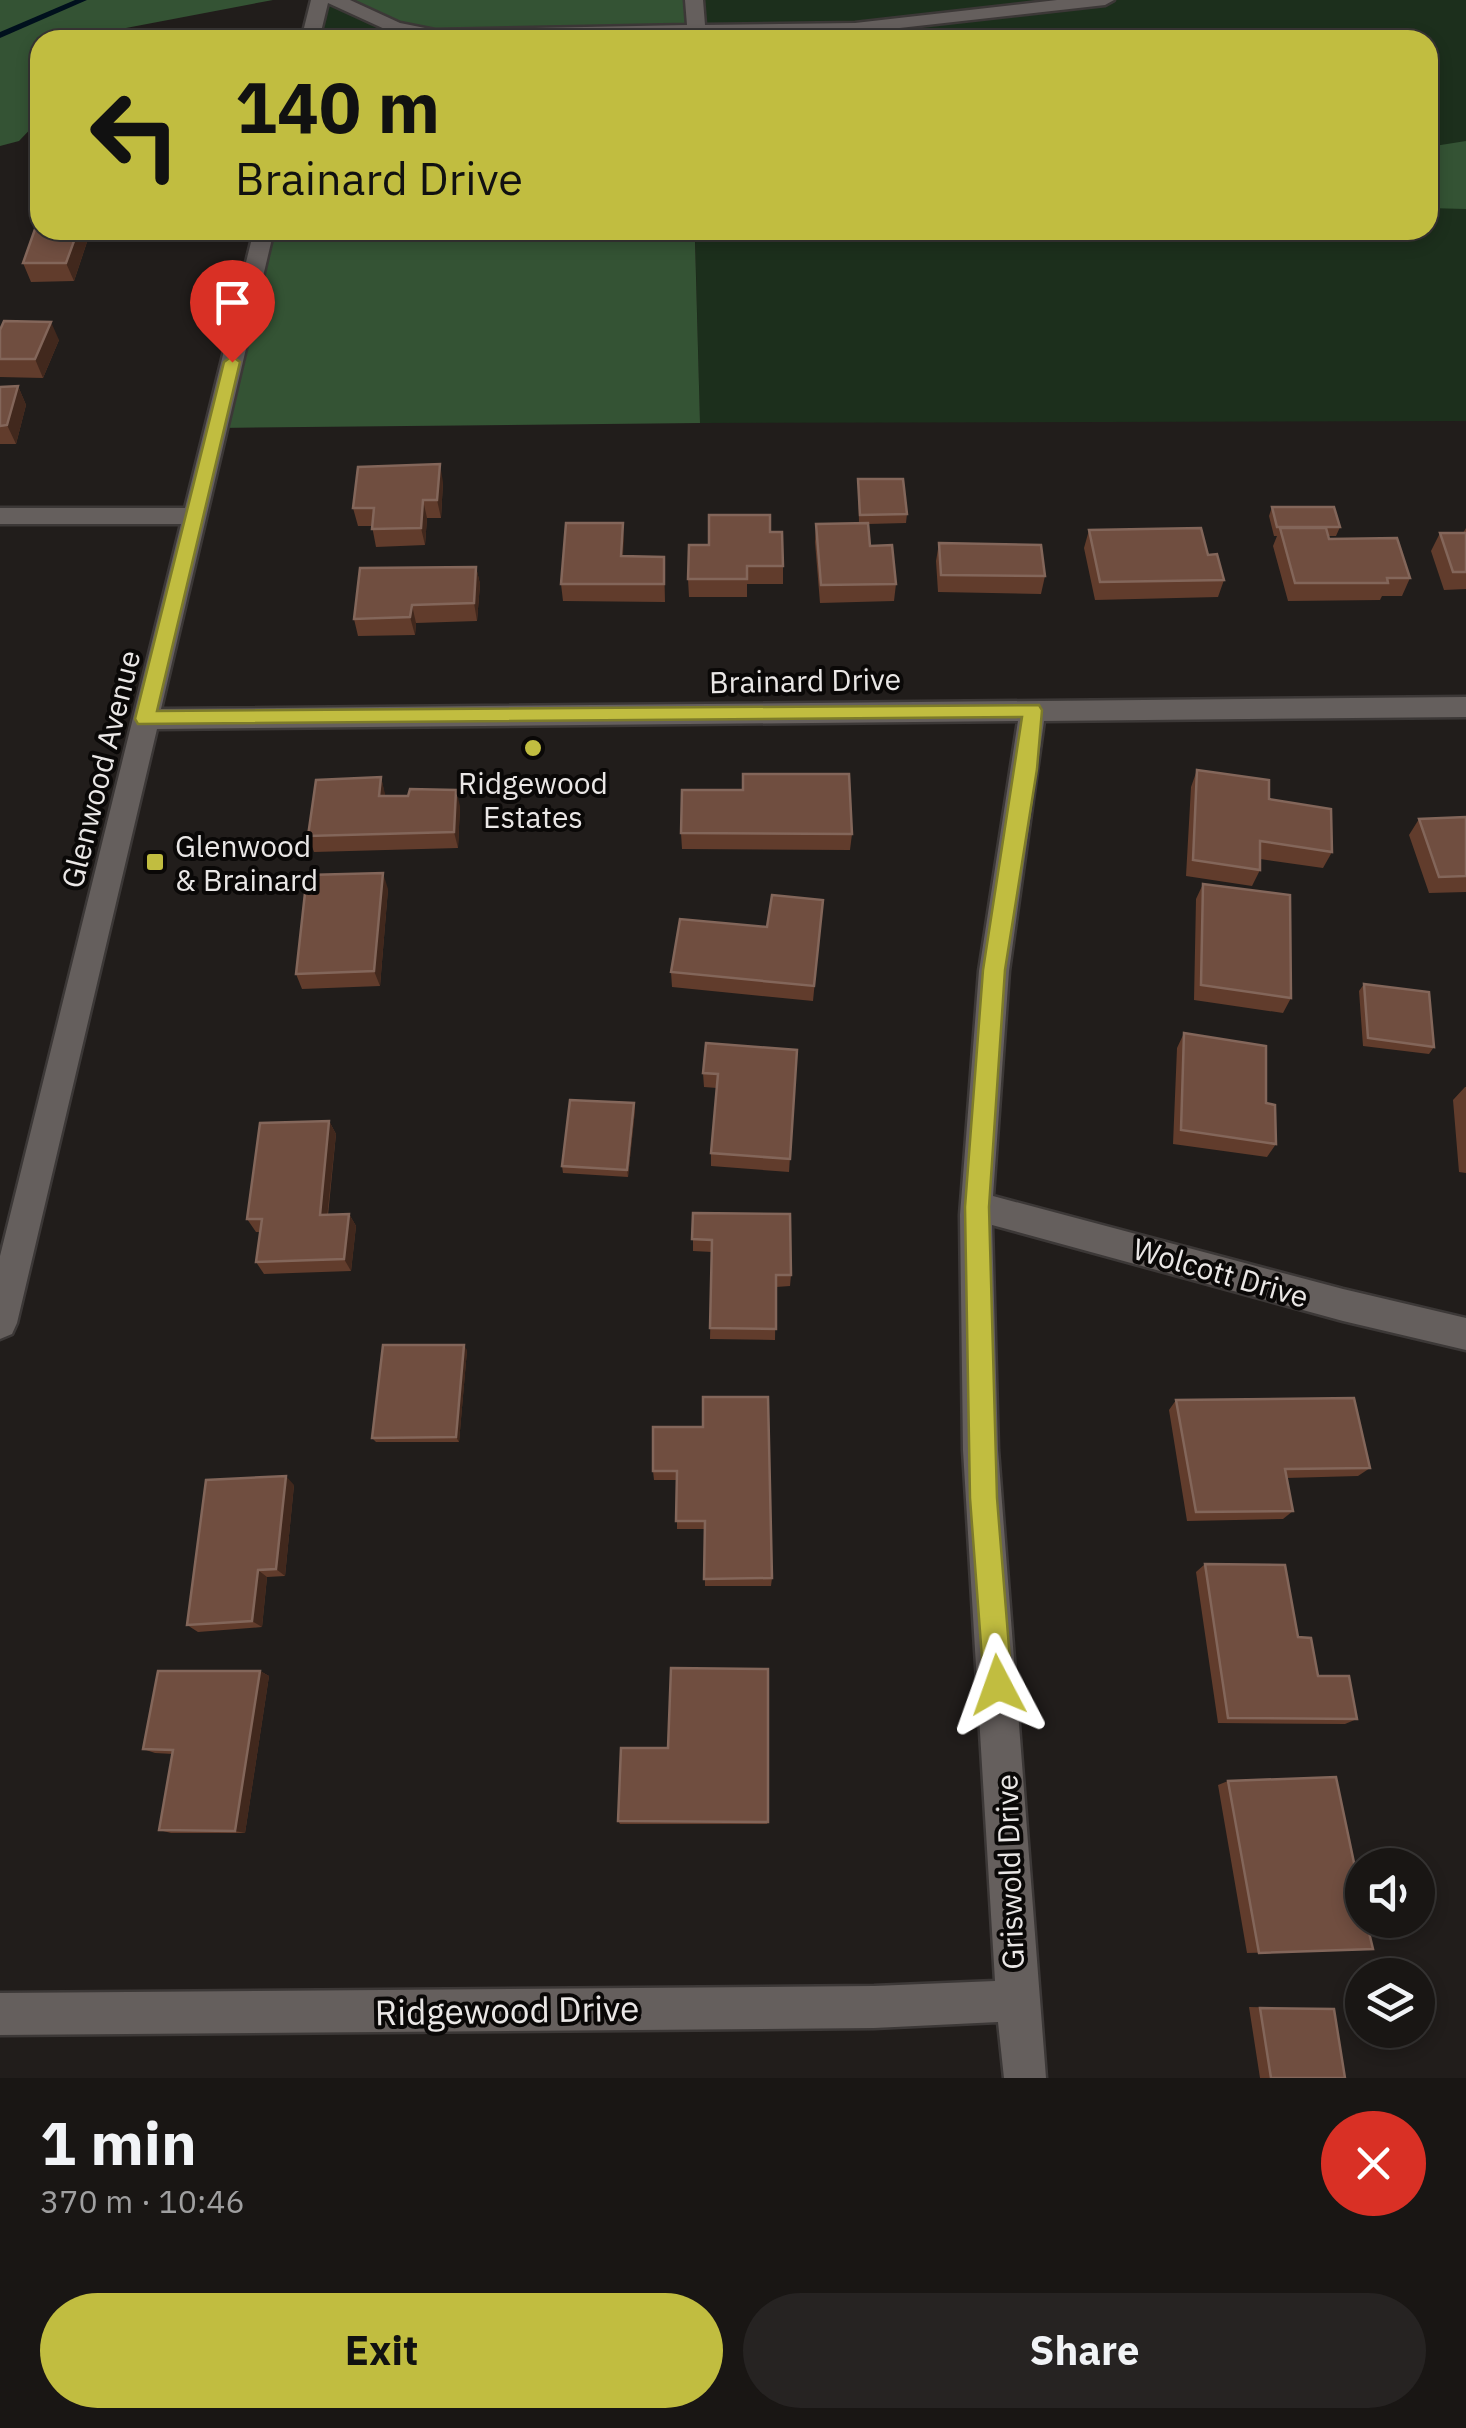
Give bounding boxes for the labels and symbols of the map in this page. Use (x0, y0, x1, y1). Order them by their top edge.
pin (190, 260, 275, 363)
street label: Glenwood Avenue (52, 646, 148, 892)
street label: Brainard Drive (709, 659, 901, 701)
marker: Ridgewood Estates (522, 737, 544, 759)
place label: Ridgewood Estates (458, 763, 608, 836)
place label: Glenwood & Brainard (175, 826, 318, 899)
marker: Glenwood & Brainard (144, 851, 166, 873)
street label: Wolcott Drive (1129, 1228, 1313, 1316)
position arrow (946, 1633, 1050, 1737)
street label: Griswold Drive (986, 1774, 1032, 1970)
street label: Ridgewood Drive (374, 1985, 640, 2035)

